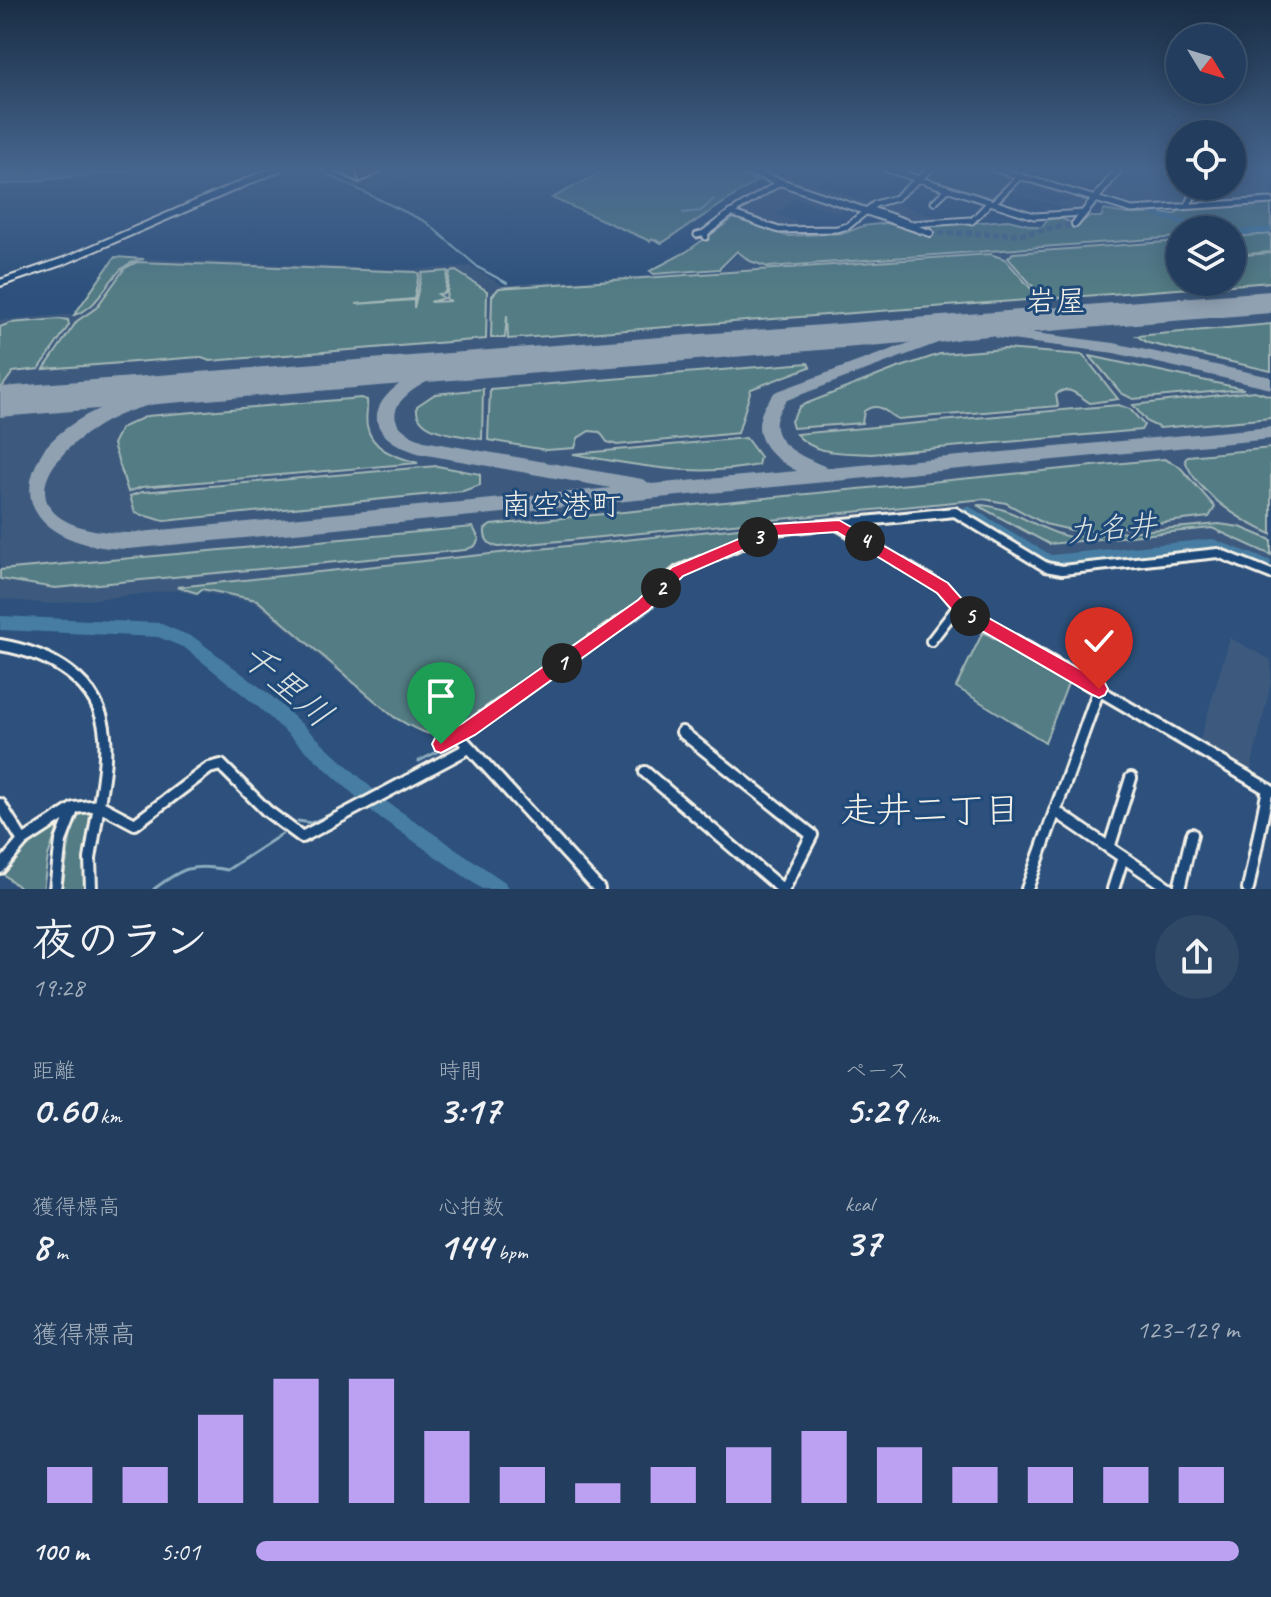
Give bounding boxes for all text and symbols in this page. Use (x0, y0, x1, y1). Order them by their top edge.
north arrow (1166, 24, 1246, 104)
map controls (1166, 24, 1246, 296)
button: locate (1166, 120, 1246, 200)
button: layers (1166, 216, 1246, 296)
district label: 岩屋 (1026, 282, 1086, 320)
district label: 南空港町 (501, 486, 621, 524)
water label: 九名井 (1066, 505, 1160, 551)
pin: 3 (738, 517, 778, 557)
pin: 4 (845, 521, 885, 561)
text: 3 (753, 523, 763, 551)
text: 4 (860, 527, 870, 555)
pin: 2 (641, 568, 681, 608)
text: 2 (656, 574, 666, 602)
pin: 5 (950, 596, 990, 636)
text: 5 (965, 602, 975, 630)
pin (1065, 607, 1133, 689)
icon: check (1077, 619, 1121, 663)
water label: 千里川 (231, 632, 343, 738)
pin: 1 (542, 643, 582, 683)
text: 1 (557, 649, 567, 677)
pin (407, 662, 475, 744)
icon: arrive (419, 674, 463, 718)
district label: 走井二丁目 (840, 787, 1020, 833)
text: 夜のラン (32, 913, 208, 968)
button: share (1155, 915, 1239, 999)
text: 19:28 (32, 971, 84, 1004)
text: 距離 (32, 1057, 76, 1085)
text: 時間 (438, 1057, 482, 1085)
text: ペース (845, 1057, 909, 1085)
text: 0.60 (32, 1085, 95, 1135)
text: 3:17 (438, 1085, 500, 1135)
text: 5:29 (845, 1085, 905, 1135)
text: km (95, 1102, 122, 1130)
text: /km (905, 1102, 940, 1130)
text: kcal (845, 1190, 874, 1218)
text: 獲得標高 (32, 1193, 120, 1221)
text: 心拍数 (438, 1193, 504, 1221)
text: 37 (845, 1218, 881, 1268)
text: 8 (32, 1221, 50, 1271)
text: 144 (438, 1221, 492, 1271)
text: m (50, 1238, 68, 1266)
text: bpm (492, 1238, 528, 1266)
text: 123–129 m (1136, 1313, 1239, 1346)
text: 獲得標高 (32, 1318, 136, 1351)
text: 100 m (32, 1535, 88, 1568)
text: 5:01 (160, 1535, 200, 1568)

